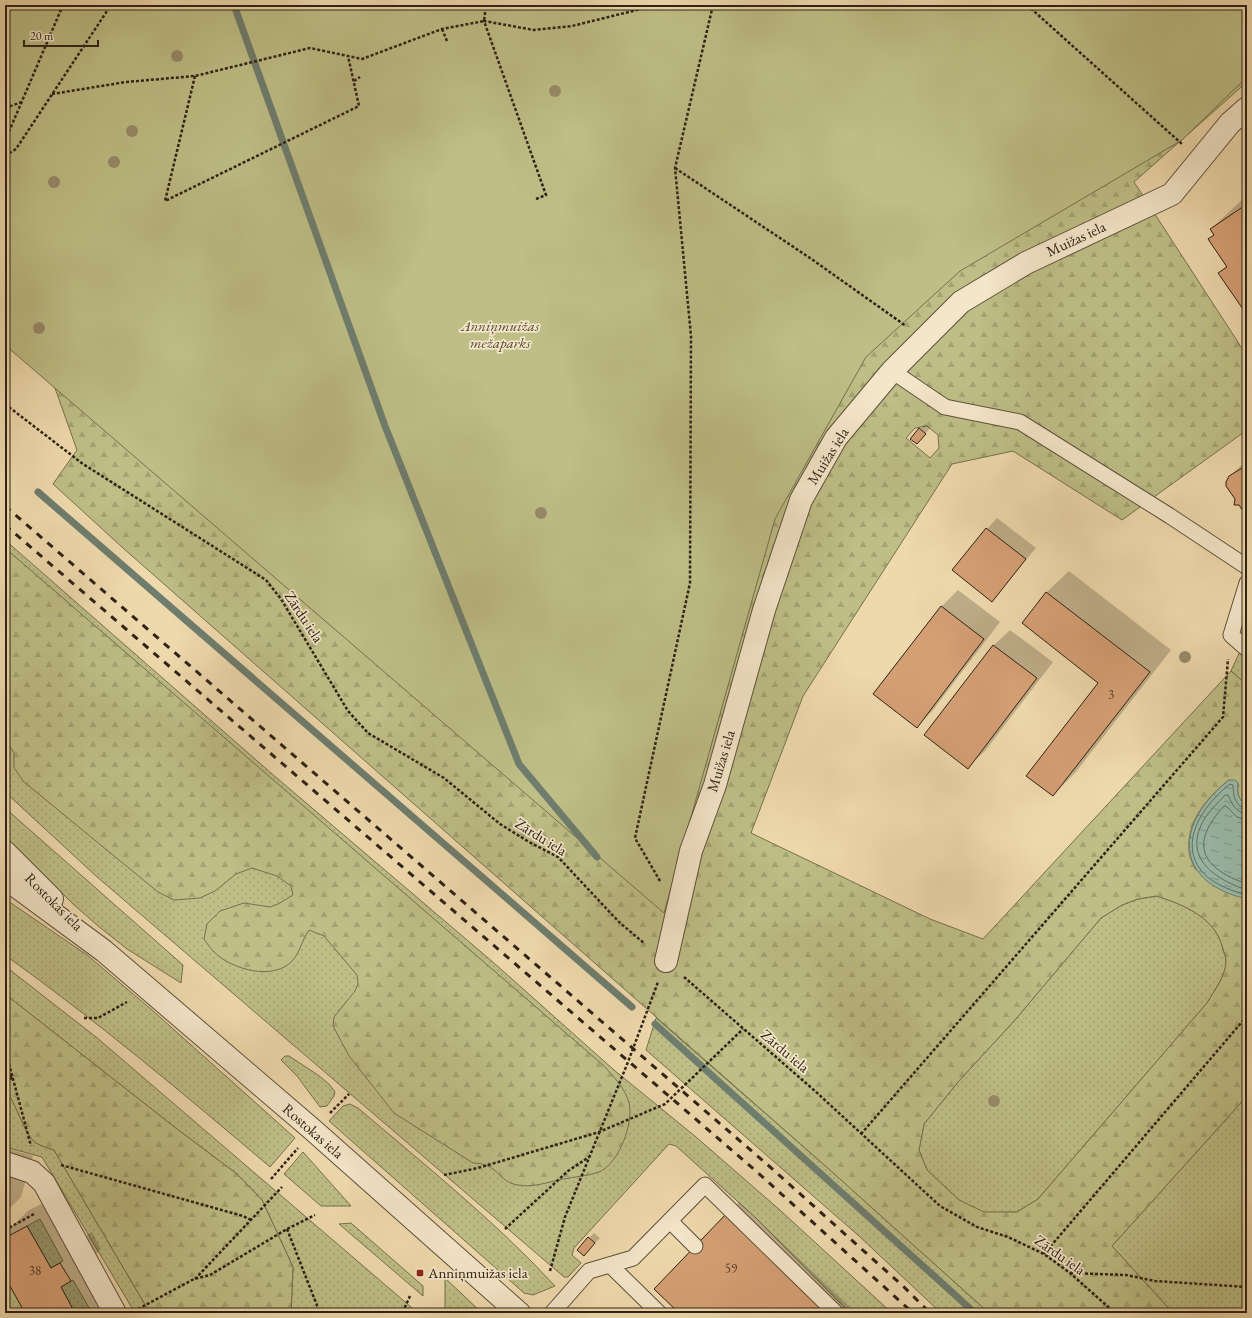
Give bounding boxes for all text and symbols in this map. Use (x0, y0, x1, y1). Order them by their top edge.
scale bar (24, 22, 98, 48)
text: 20 m (30, 28, 54, 44)
street label: Muižas iela (1043, 216, 1109, 261)
park label: Anniņmuižas mežaparks (460, 316, 540, 352)
street label: Muižas iela (803, 424, 853, 488)
street label: Zārdu iela (281, 587, 328, 646)
house number: 3 (1108, 686, 1114, 703)
street label: Muižas iela (702, 728, 739, 794)
street label: Zārdu iela (512, 813, 571, 860)
street label: Rostokas iela (21, 868, 88, 935)
street label: Zārdu iela (757, 1025, 814, 1076)
street label: Rostokas iela (279, 1099, 348, 1162)
street label: Zārdu iela (1031, 1230, 1089, 1279)
house number: 59 (725, 1260, 738, 1277)
house number: 38 (29, 1262, 41, 1279)
place label: Anniņmuižas iela (427, 1263, 528, 1282)
marker: Anniņmuižas iela (415, 1268, 425, 1278)

